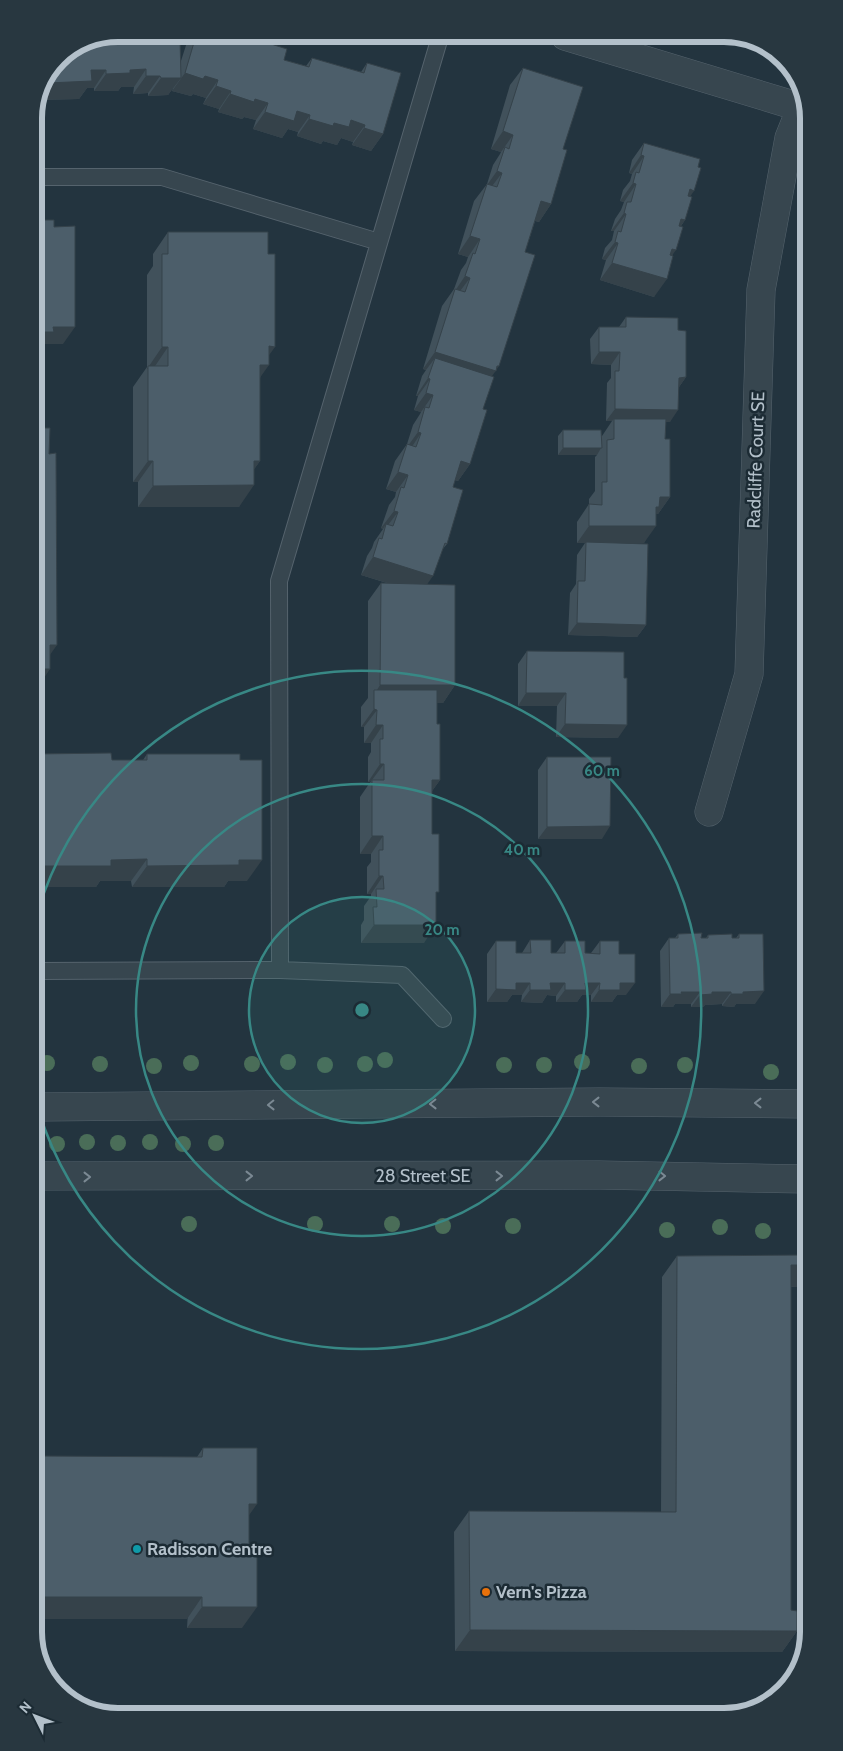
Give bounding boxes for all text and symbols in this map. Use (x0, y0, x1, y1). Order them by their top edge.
street label: Radcliffe Court SE (743, 391, 769, 529)
text: 60 m (584, 762, 620, 780)
text: 40 m (504, 841, 540, 859)
text: 20 m (425, 921, 459, 939)
centre of rings (353, 1001, 371, 1019)
one-way arrow (592, 1097, 600, 1107)
one-way arrow (754, 1098, 762, 1108)
one-way arrow (429, 1099, 437, 1109)
one-way arrow (267, 1100, 274, 1110)
street label: 28 Street SE (375, 1165, 471, 1187)
one-way arrow (246, 1171, 254, 1181)
one-way arrow (496, 1171, 504, 1181)
one-way arrow (658, 1171, 666, 1181)
one-way arrow (84, 1172, 91, 1182)
place label: Radisson Centre (147, 1538, 272, 1560)
marker: Radisson Centre (131, 1543, 143, 1555)
place label: Vern's Pizza (496, 1581, 587, 1603)
marker: Vern's Pizza (480, 1586, 492, 1598)
north arrow (10, 1691, 60, 1741)
text: N (15, 1698, 35, 1717)

